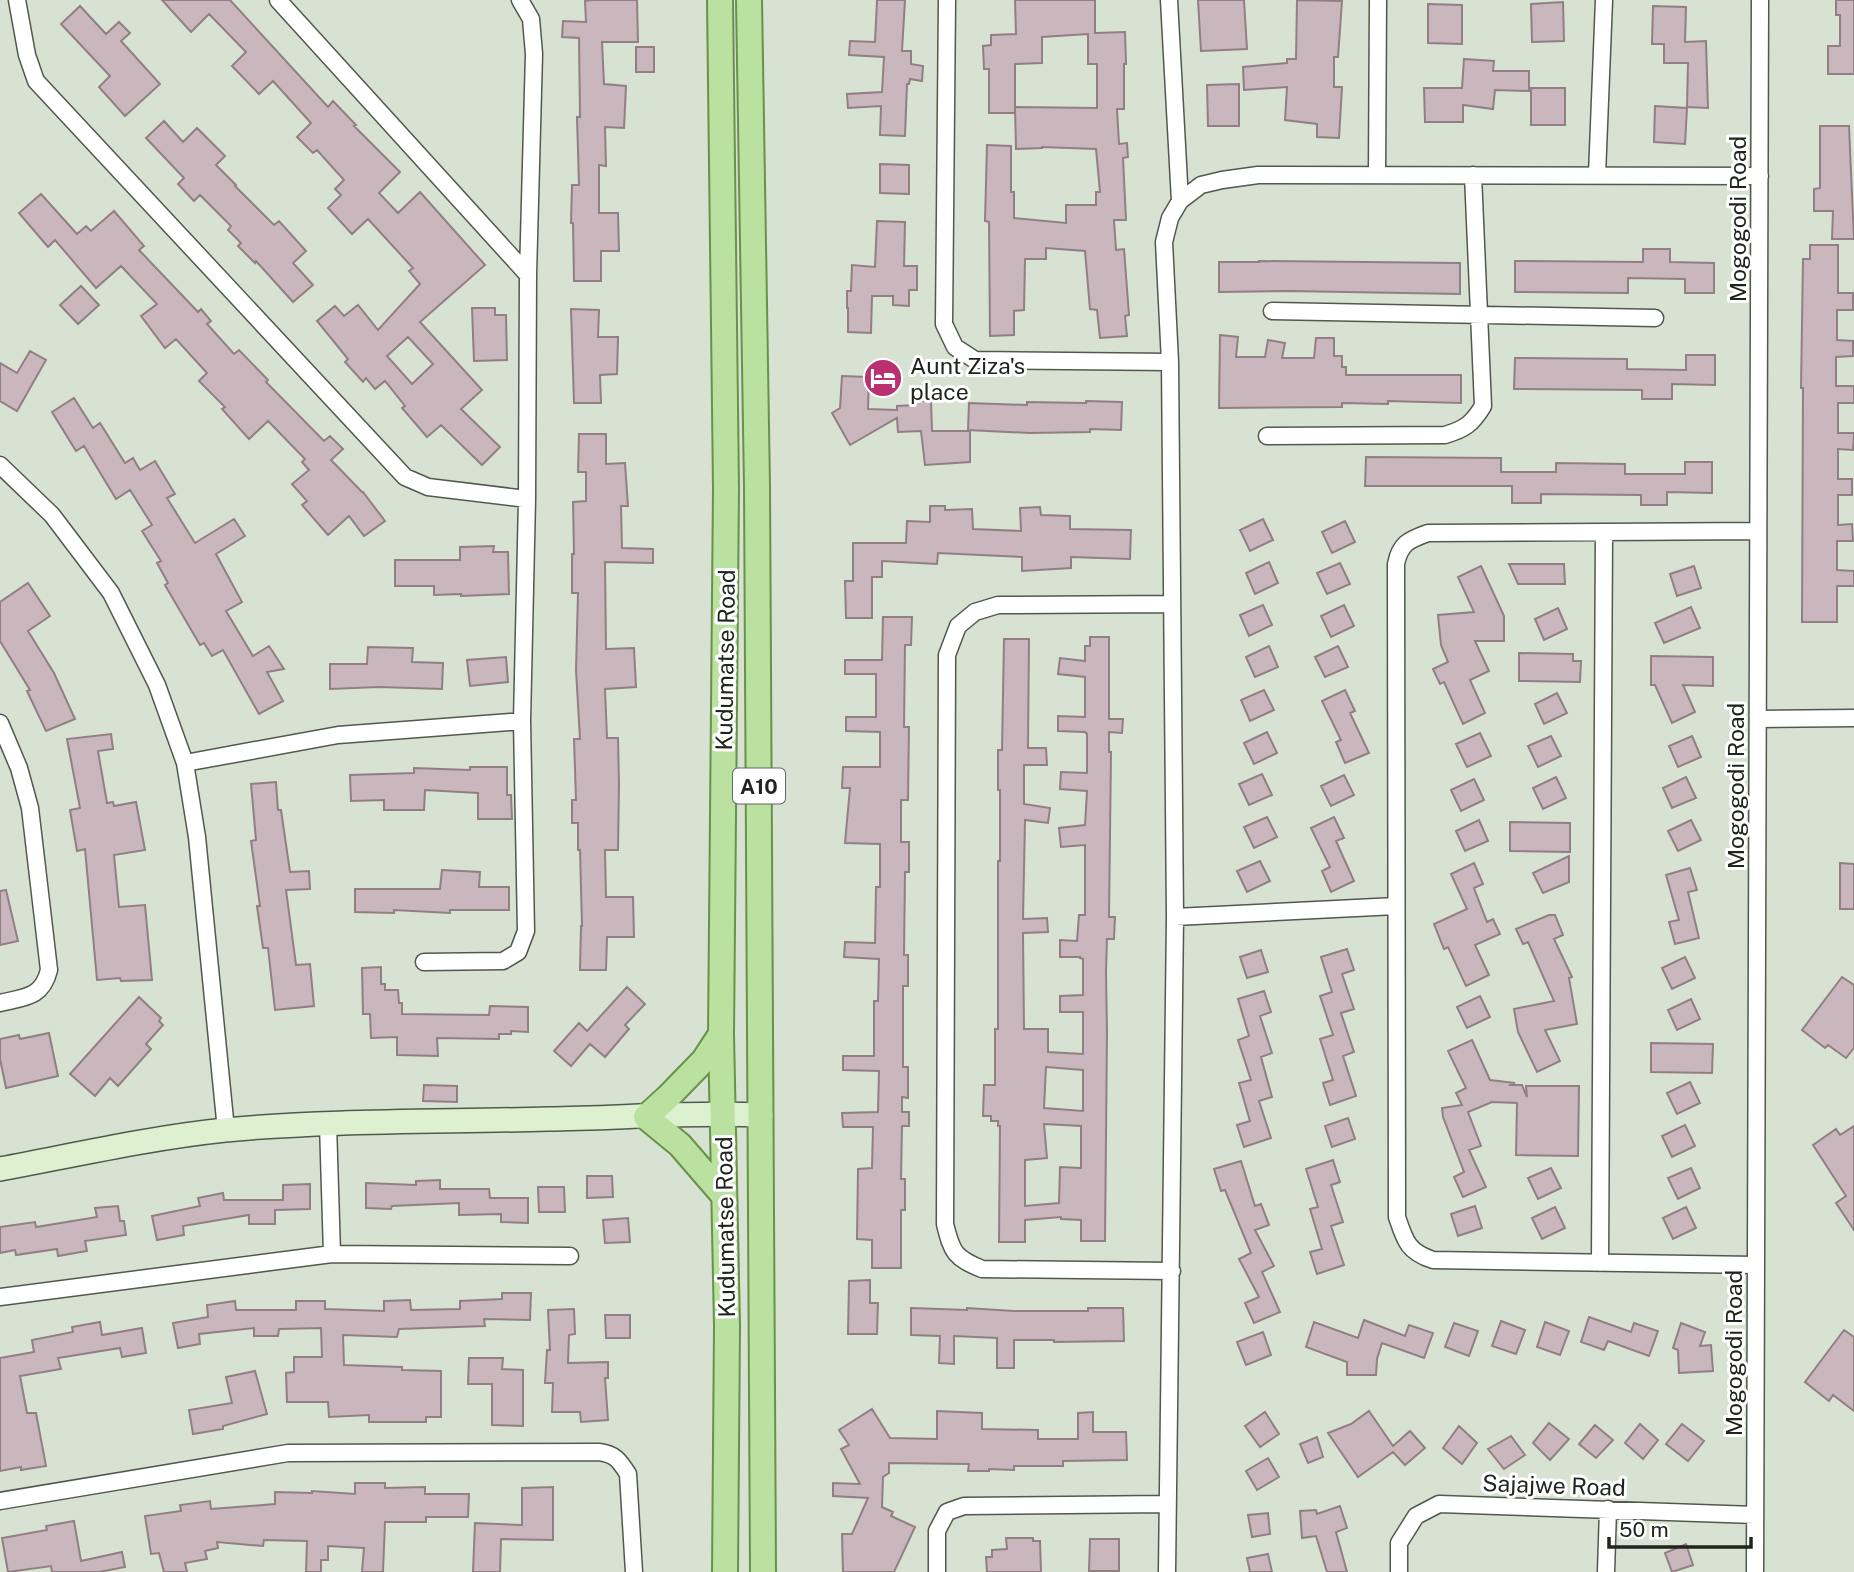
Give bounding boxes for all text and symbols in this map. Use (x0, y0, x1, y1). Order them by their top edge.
street label: Mogogodi Road (1724, 136, 1751, 302)
place label: Aunt Ziza's place (910, 352, 1025, 405)
hotel icon: Aunt Ziza's place (862, 357, 904, 399)
street label: Kudumatse Road (710, 569, 740, 751)
street label: Mogogodi Road (1722, 703, 1749, 869)
road number: A10 (733, 768, 785, 804)
street label: Kudumatse Road (710, 1136, 740, 1318)
street label: Mogogodi Road (1720, 1270, 1747, 1436)
street label: Sajajwe Road (1482, 1469, 1626, 1501)
scale bar (1609, 1506, 1751, 1550)
text: 50 m (1619, 1517, 1669, 1542)

